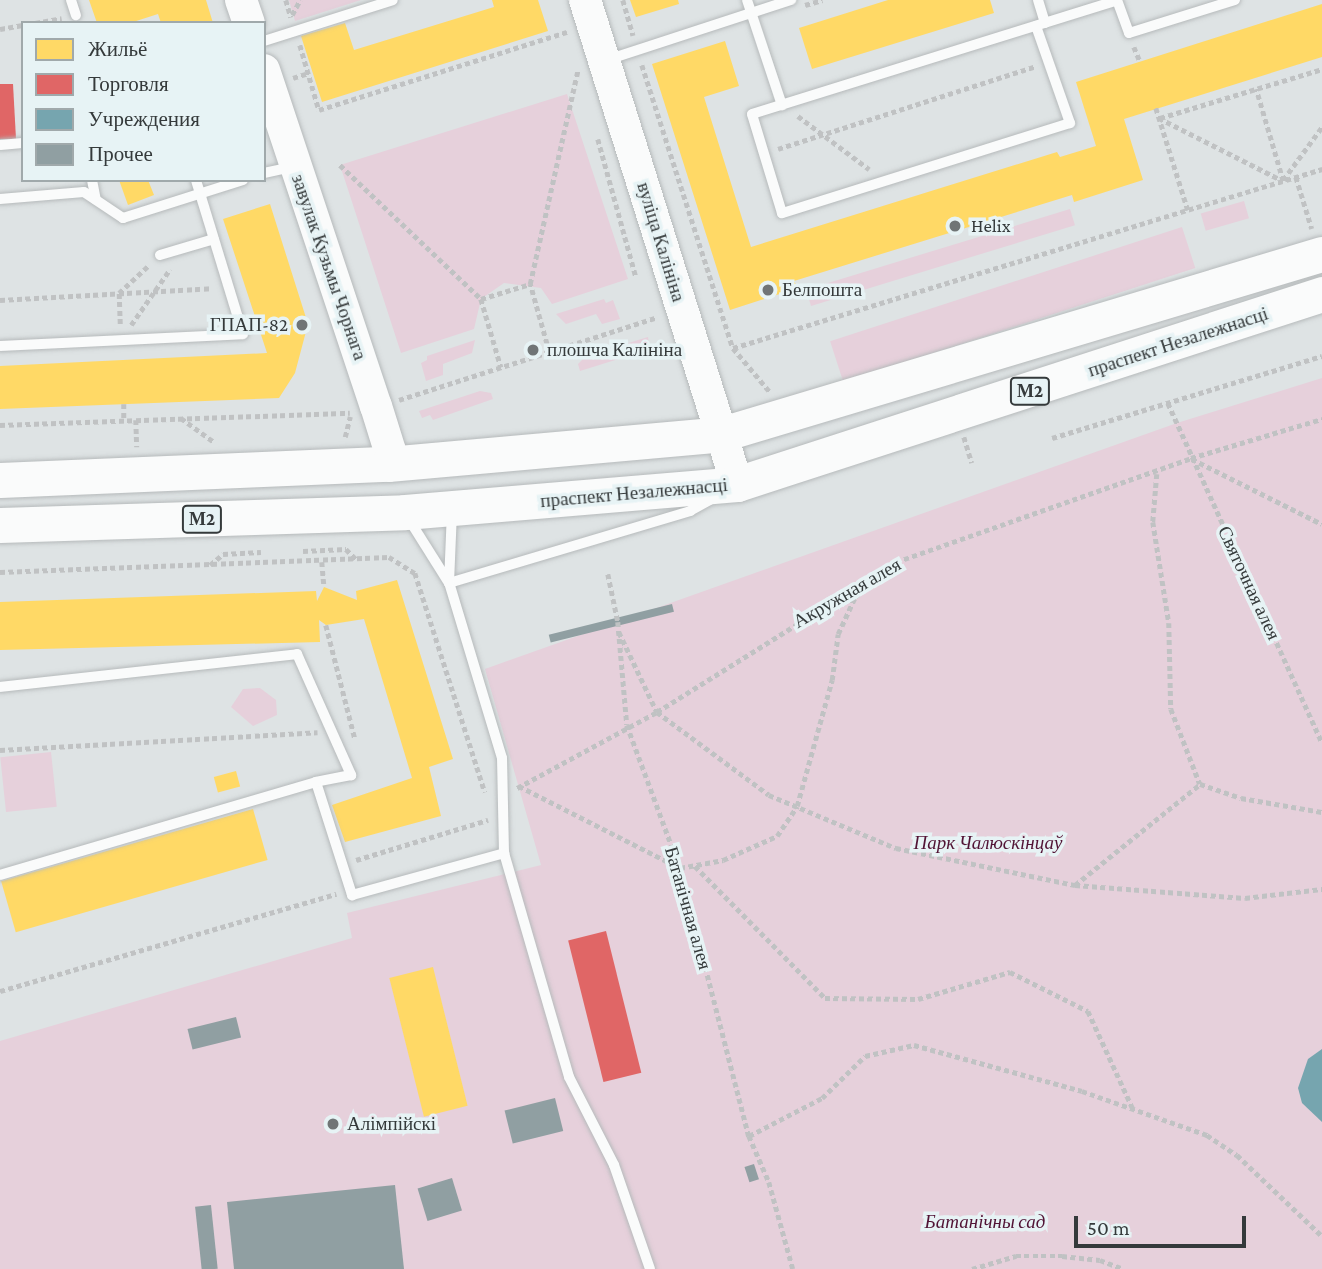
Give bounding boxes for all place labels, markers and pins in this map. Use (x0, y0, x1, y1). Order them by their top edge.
place label: Helix (971, 215, 1011, 237)
marker: Helix (945, 216, 965, 236)
place label: Белпошта (782, 279, 862, 301)
marker: Белпошта (760, 282, 776, 298)
place label: ГПАП-82 (210, 314, 288, 336)
marker: ГПАП-82 (294, 317, 310, 333)
place label: плошча Калініна (547, 339, 682, 361)
marker: плошча Калініна (525, 342, 541, 358)
place label: Алімпійскі (347, 1113, 436, 1135)
marker: Алімпійскі (325, 1116, 341, 1132)

